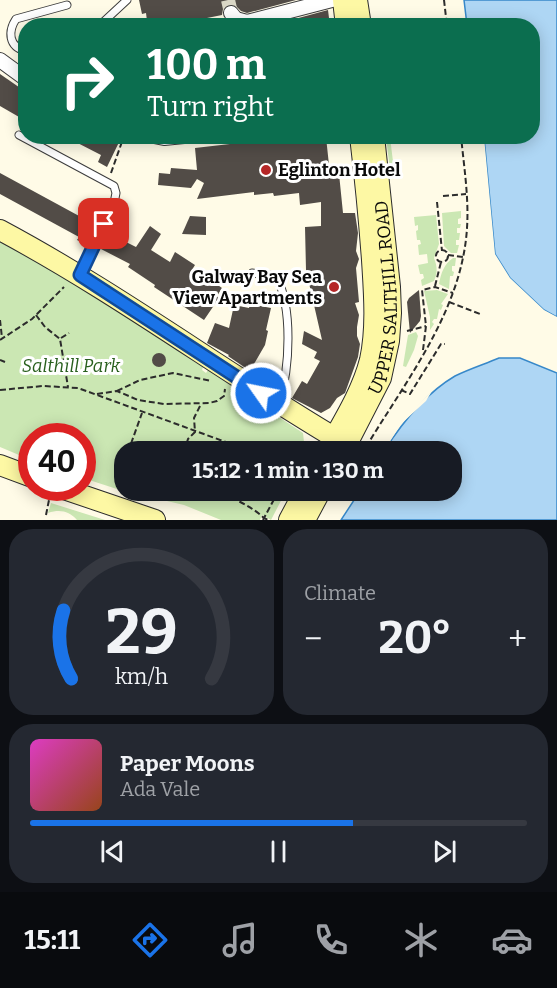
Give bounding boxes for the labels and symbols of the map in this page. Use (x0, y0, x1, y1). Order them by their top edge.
place label: Eglinton Hotel (278, 159, 401, 181)
marker: Eglinton Hotel (259, 163, 273, 177)
pin (78, 198, 129, 249)
street label: UPPER SALTHILL ROAD (363, 200, 402, 398)
place label: Galway Bay Sea View Apartments (173, 266, 322, 309)
marker: Galway Bay Sea View Apartments (327, 280, 341, 294)
park label: Salthill Park (22, 355, 121, 377)
position arrow (229, 361, 293, 425)
speed limit sign: 40 (18, 423, 96, 501)

